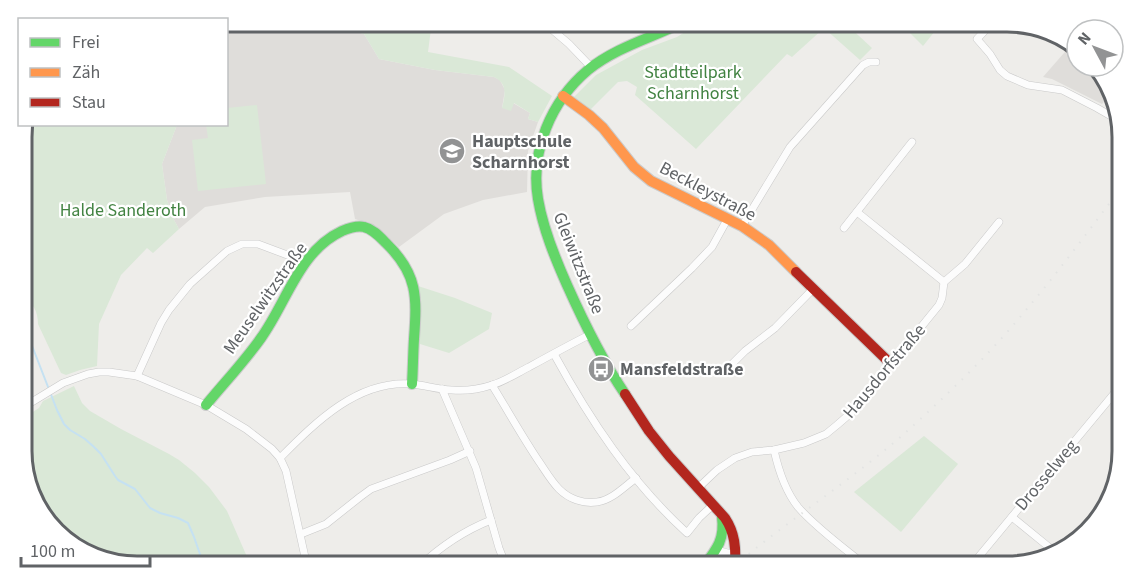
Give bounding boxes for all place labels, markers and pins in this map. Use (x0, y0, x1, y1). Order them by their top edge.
place label: Hauptschule Scharnhorst (472, 129, 572, 175)
school or university icon: Hauptschule Scharnhorst (437, 136, 467, 166)
bus stop icon: Mansfeldstraße (586, 354, 616, 384)
place label: Mansfeldstraße (620, 357, 744, 382)

